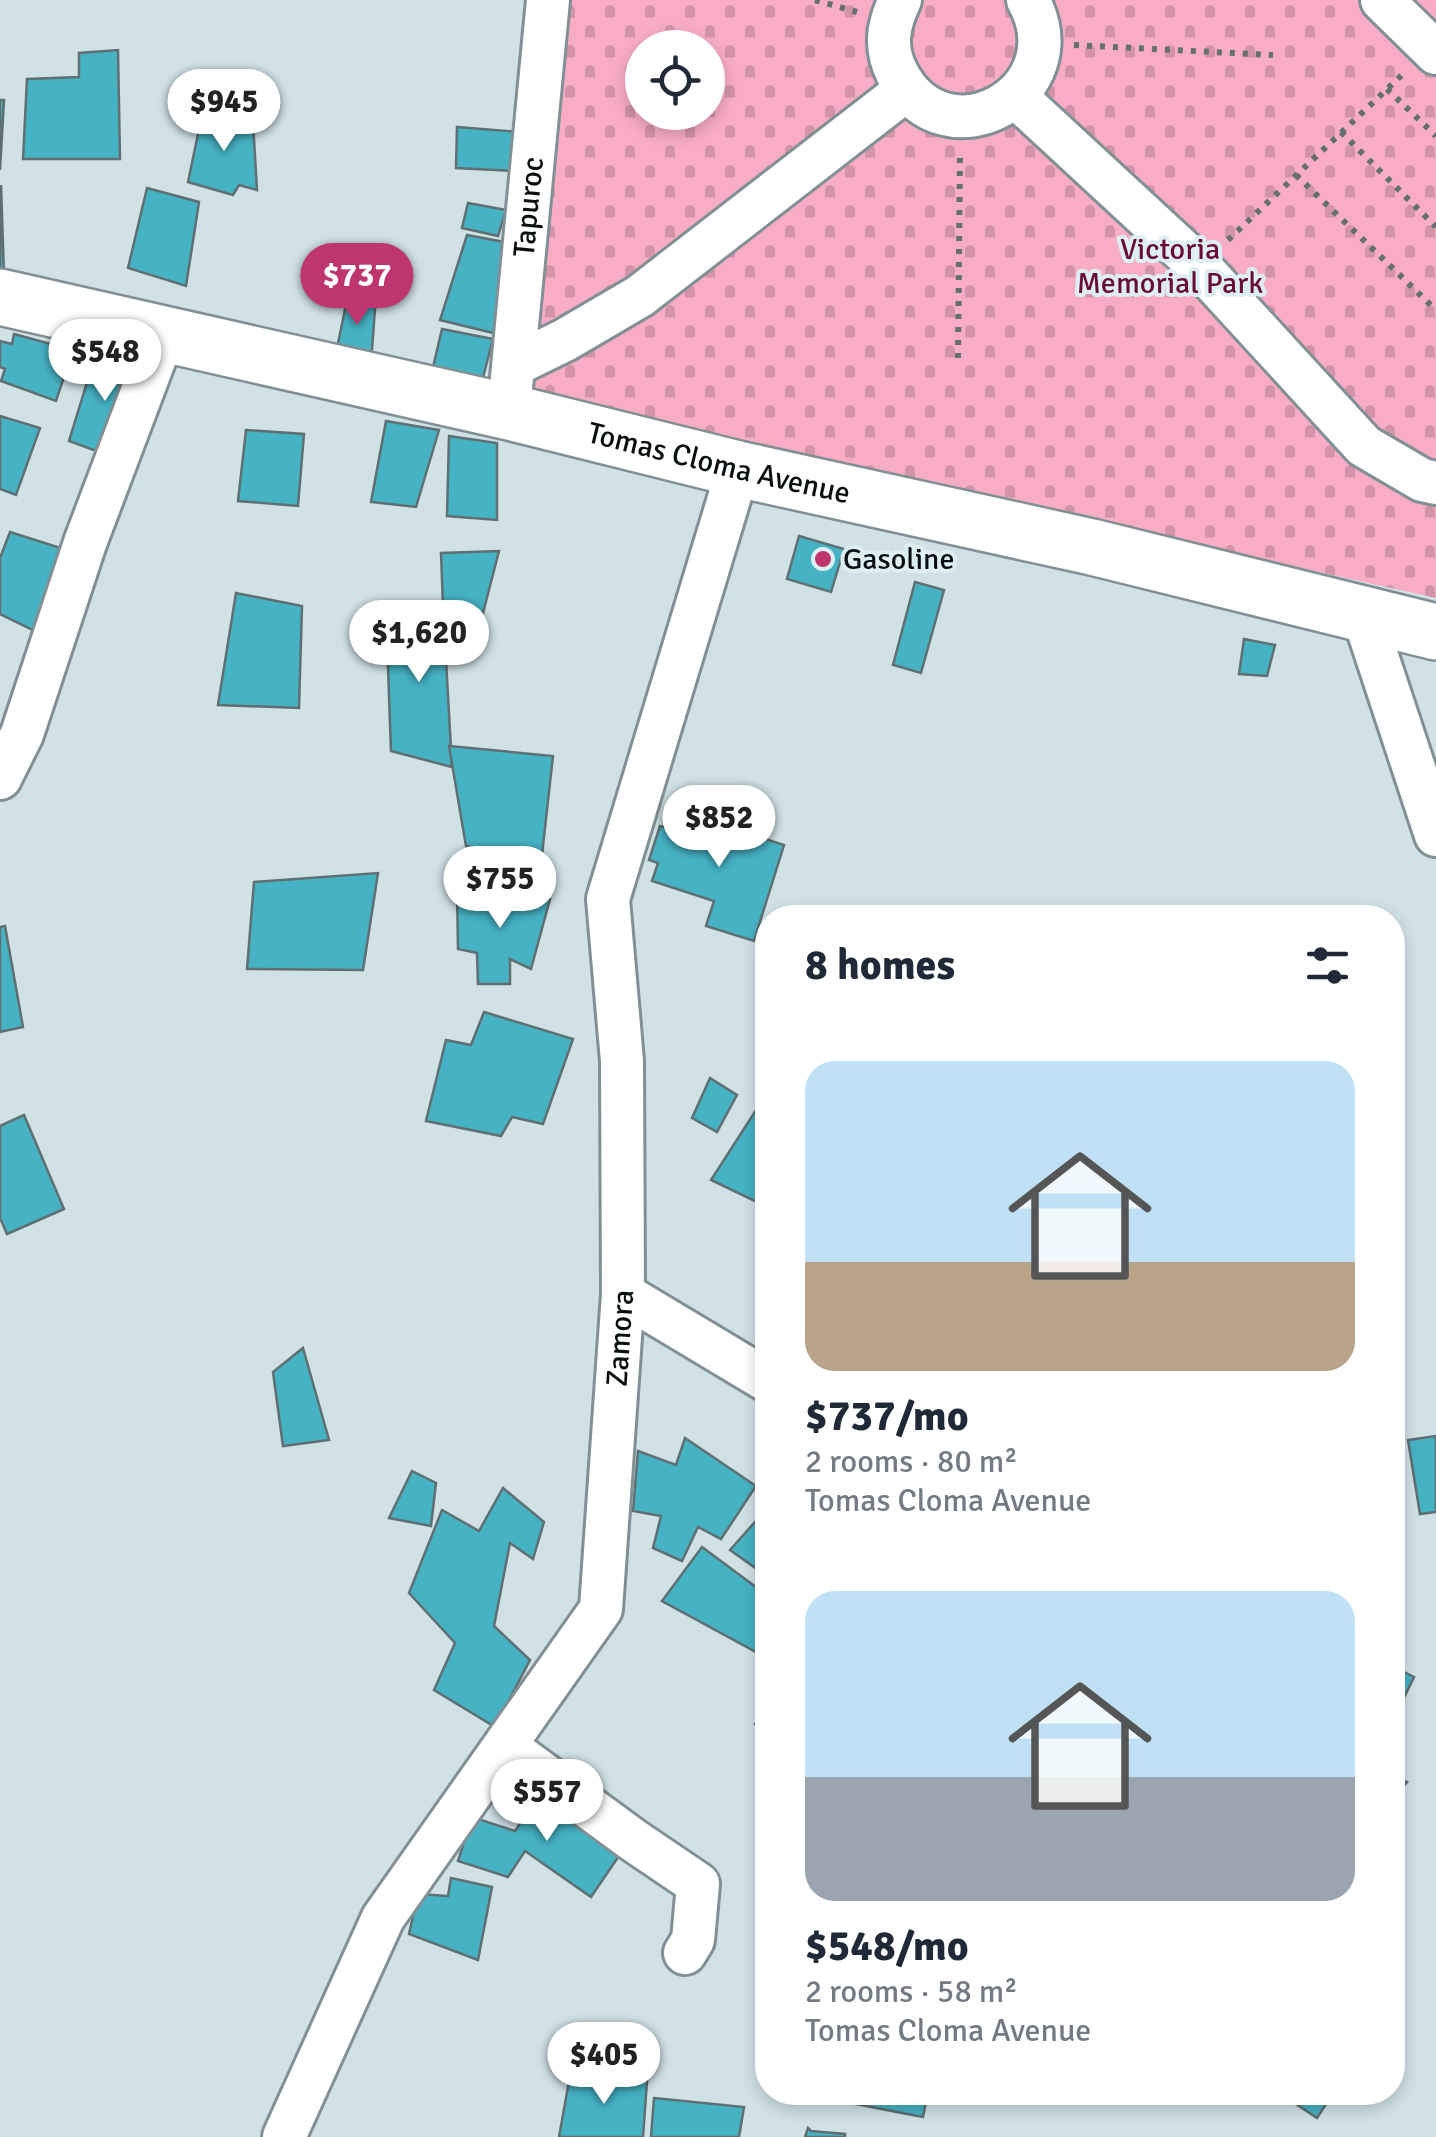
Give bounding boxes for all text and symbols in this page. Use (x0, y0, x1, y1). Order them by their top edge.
map controls (625, 30, 725, 130)
button: locate (625, 30, 725, 130)
pin: $945 (165, 69, 283, 154)
text: $945 (189, 82, 259, 121)
street label: Tapuroc (505, 155, 551, 259)
park label: Victoria Memorial Park (1077, 231, 1263, 302)
pin: $737 (298, 243, 416, 328)
text: $737 (322, 256, 392, 295)
pin: $548 (46, 319, 164, 404)
text: $548 (70, 332, 140, 371)
street label: Tomas Cloma Avenue (584, 414, 854, 512)
place label: Gasoline (843, 541, 954, 578)
marker: Gasoline (812, 548, 834, 570)
pin: $1,620 (338, 600, 500, 685)
text: $1,620 (371, 613, 467, 652)
pin: $852 (660, 785, 778, 870)
text: $852 (684, 798, 754, 837)
pin: $755 (441, 846, 559, 931)
text: $755 (465, 859, 535, 898)
icon: filters (1300, 938, 1355, 993)
text: 8 homes (805, 940, 955, 991)
icon: home (990, 1126, 1170, 1306)
street label: Zamora (598, 1288, 642, 1388)
text: $737/mo (805, 1391, 969, 1442)
text: 2 rooms · 80 m² (805, 1442, 1018, 1481)
text: Tomas Cloma Avenue (805, 1481, 1091, 1520)
icon: home (990, 1656, 1170, 1836)
pin: $557 (488, 1759, 606, 1844)
text: $557 (512, 1772, 582, 1811)
text: $548/mo (805, 1921, 969, 1972)
text: 2 rooms · 58 m² (805, 1972, 1018, 2011)
text: Tomas Cloma Avenue (805, 2011, 1091, 2050)
pin: $405 (545, 2022, 663, 2107)
text: $405 (569, 2035, 639, 2074)

